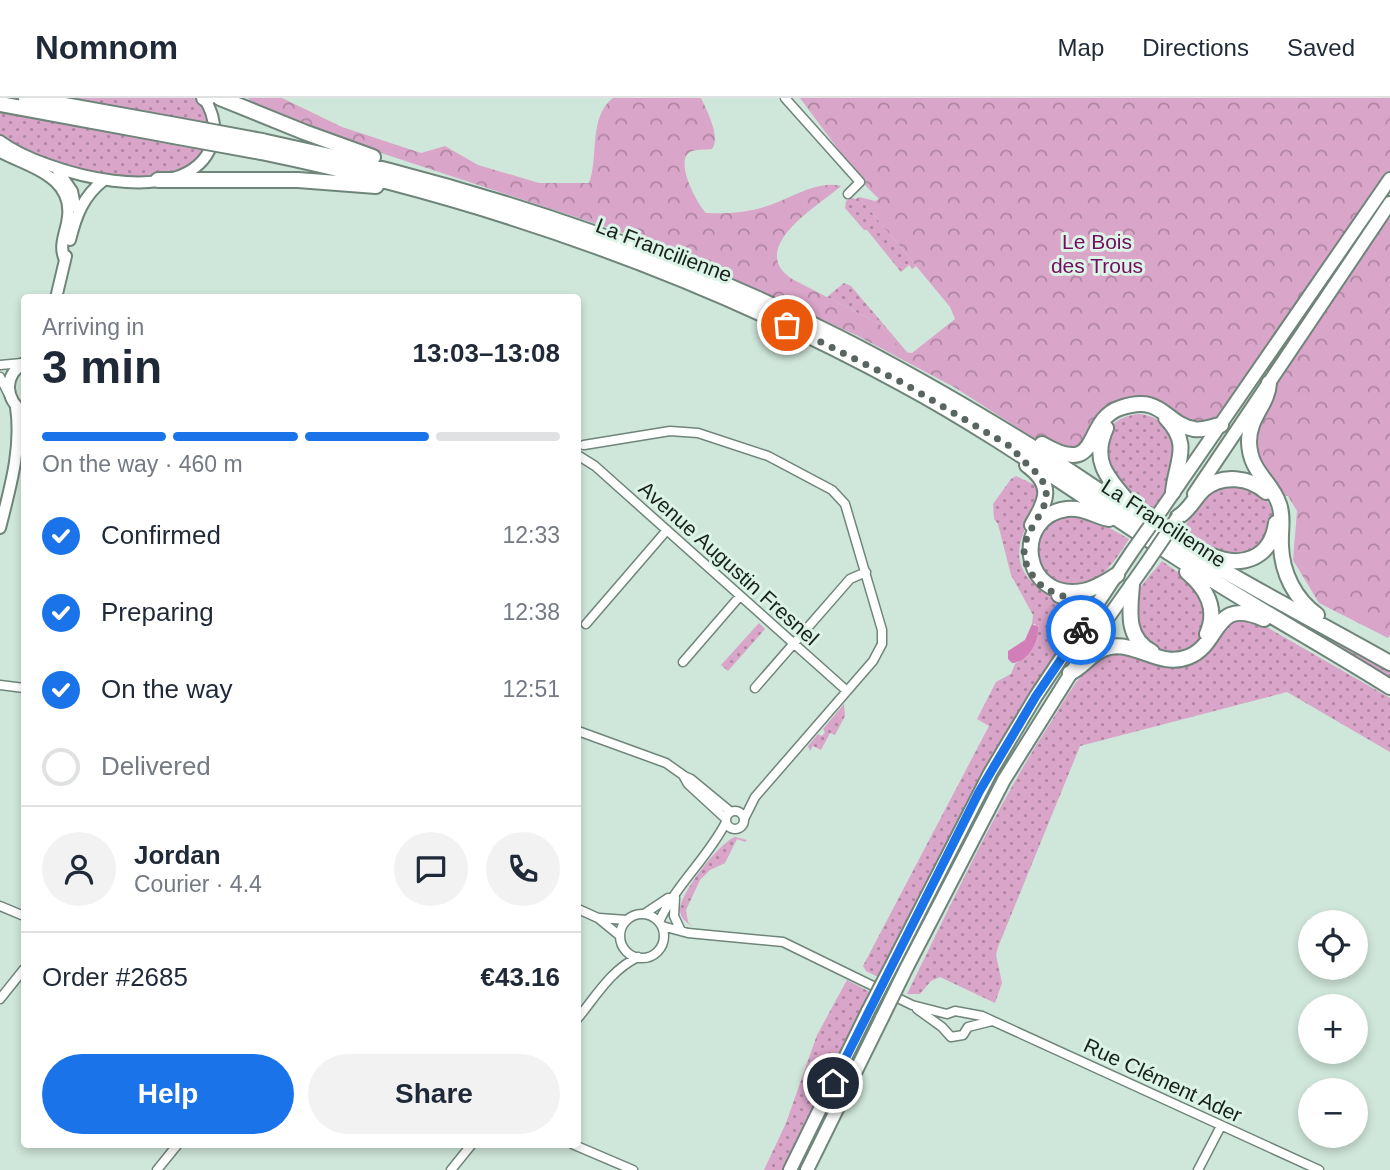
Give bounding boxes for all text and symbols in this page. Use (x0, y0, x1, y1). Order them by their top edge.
text: Nomnom (35, 29, 178, 66)
text: Map (1058, 34, 1104, 61)
text: Directions (1142, 34, 1249, 61)
text: Saved (1287, 34, 1355, 61)
street label: La Francilienne (593, 214, 735, 286)
park label: Le Bois des Trous (1051, 230, 1143, 277)
pin (757, 295, 817, 355)
icon: bag (768, 306, 806, 344)
text: Arriving in (42, 314, 144, 340)
text: 13:03–13:08 (413, 338, 560, 368)
text: 3 min (42, 341, 162, 393)
text: On the way · 460 m (42, 451, 243, 477)
street label: La Francilienne (1098, 474, 1230, 572)
street label: Avenue Augustin Fresnel (635, 476, 823, 650)
icon: check (42, 517, 80, 555)
text: Confirmed (101, 520, 221, 550)
text: 12:33 (502, 522, 560, 548)
icon: check (42, 594, 80, 632)
courier (1046, 595, 1116, 665)
text: Preparing (101, 597, 214, 627)
text: 12:38 (502, 599, 560, 625)
icon: bike (1062, 611, 1100, 649)
icon: check (42, 671, 80, 709)
text: On the way (101, 674, 233, 704)
text: 12:51 (502, 676, 560, 702)
text: Delivered (101, 751, 211, 781)
button: person (42, 832, 116, 906)
button: chat (394, 832, 468, 906)
button: phone (486, 832, 560, 906)
text: Jordan (134, 840, 221, 870)
text: Courier · 4.4 (134, 871, 262, 897)
map controls (1298, 910, 1368, 1148)
button: locate (1298, 910, 1368, 980)
text: Order #2685 (42, 962, 188, 992)
text: €43.16 (480, 962, 560, 992)
button: + (1298, 994, 1368, 1064)
street label: Rue Clément Ader (1080, 1033, 1246, 1127)
pin (803, 1053, 863, 1113)
button: Help (42, 1054, 294, 1134)
button: Share (308, 1054, 560, 1134)
icon: home (814, 1064, 852, 1102)
button: − (1298, 1078, 1368, 1148)

